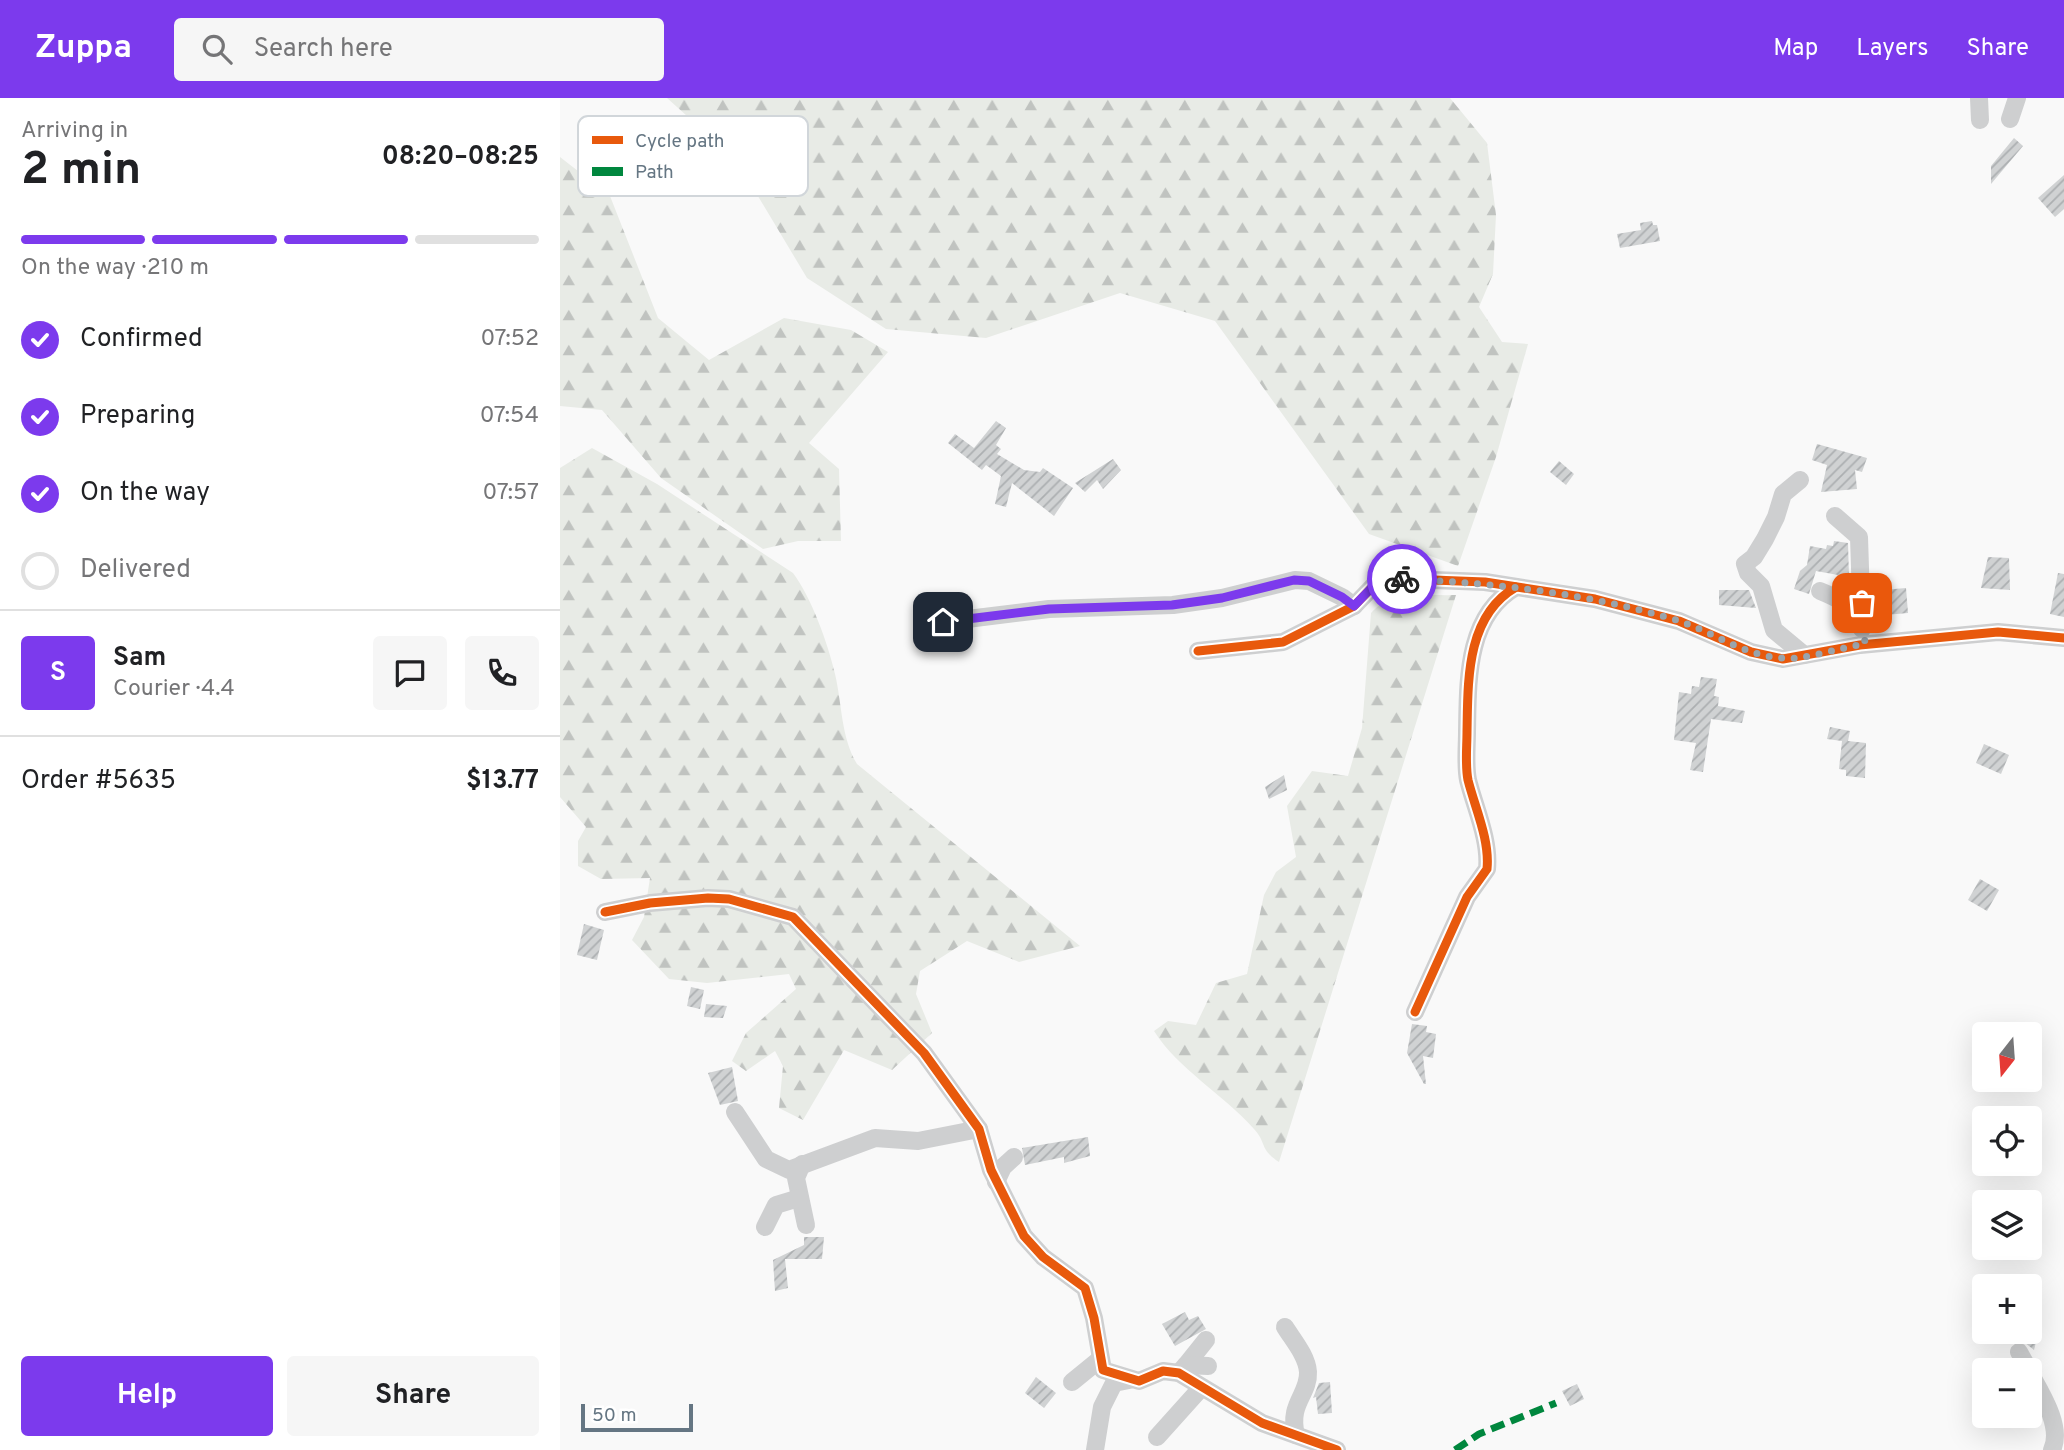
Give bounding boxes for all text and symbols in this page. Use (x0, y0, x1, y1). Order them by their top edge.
search box (174, 18, 664, 81)
text: Zuppa (35, 28, 132, 70)
icon: search (198, 30, 236, 68)
text: Search here (254, 33, 393, 66)
text: Map (1773, 34, 1818, 64)
text: Layers (1856, 34, 1928, 64)
text: Share (1966, 34, 2029, 64)
legend (578, 116, 808, 196)
text: Arriving in (21, 117, 128, 146)
text: Cycle path (635, 130, 724, 154)
text: 08:20–08:25 (382, 141, 539, 174)
text: 2 min (21, 142, 141, 201)
text: Path (635, 161, 674, 185)
text: On the way · 210 m (21, 254, 209, 283)
icon: check (21, 321, 59, 359)
text: Confirmed (80, 323, 203, 356)
text: 07:52 (480, 325, 539, 354)
icon: check (21, 398, 59, 436)
text: Preparing (80, 400, 195, 433)
text: 07:54 (480, 402, 539, 431)
icon: check (21, 475, 59, 513)
text: On the way (80, 477, 210, 510)
text: 07:57 (483, 479, 539, 508)
courier (1367, 544, 1437, 614)
text: Delivered (80, 554, 191, 587)
icon: bike (1383, 560, 1421, 598)
pin (1832, 573, 1892, 633)
icon: bag (1843, 584, 1881, 622)
pin (913, 592, 973, 652)
icon: home (924, 603, 962, 641)
button: chat (373, 636, 447, 710)
button: phone (465, 636, 539, 710)
text: Sam (113, 642, 166, 675)
text: S (50, 657, 66, 690)
text: Courier · 4.4 (113, 675, 235, 704)
text: Order #5635 (21, 765, 176, 798)
text: $13.77 (466, 765, 539, 798)
north arrow (1972, 1022, 2042, 1092)
map controls (1972, 1022, 2042, 1428)
button: locate (1972, 1106, 2042, 1176)
button: layers (1972, 1190, 2042, 1260)
button: + (1972, 1274, 2042, 1344)
button: Help (21, 1356, 273, 1436)
button: Share (287, 1356, 539, 1436)
button: − (1972, 1358, 2042, 1428)
scale bar (581, 1401, 693, 1433)
text: 50 m (592, 1404, 637, 1428)

